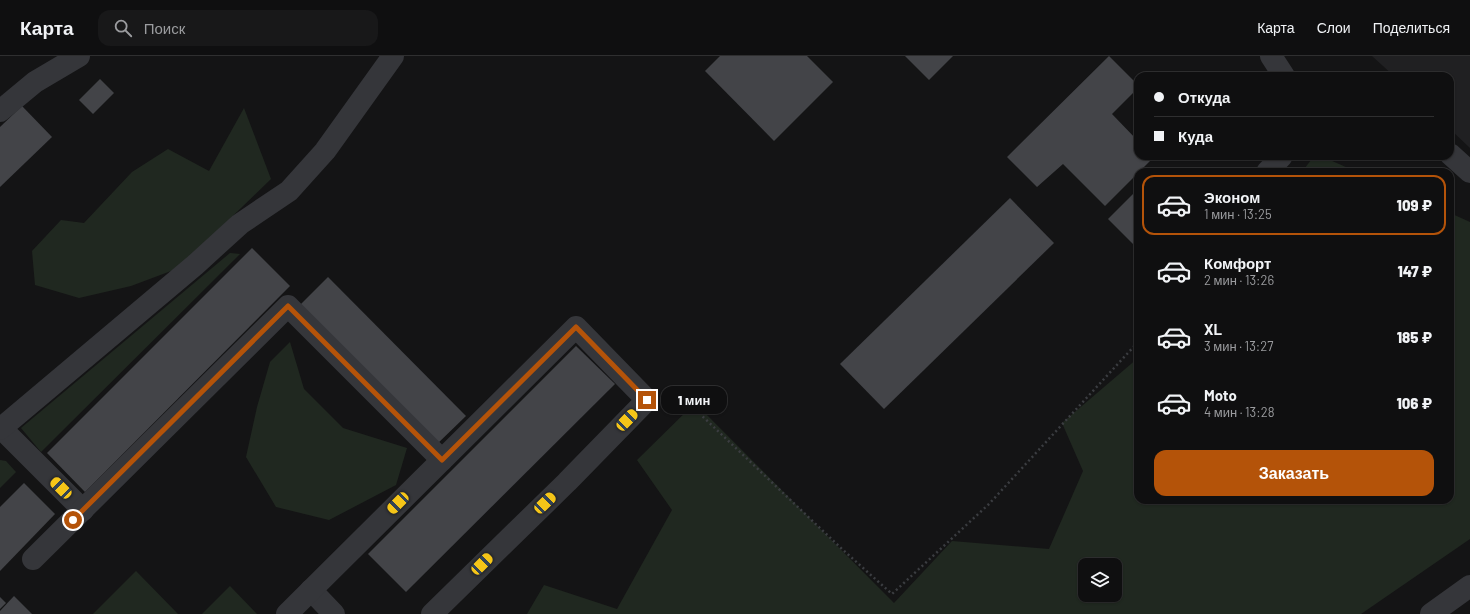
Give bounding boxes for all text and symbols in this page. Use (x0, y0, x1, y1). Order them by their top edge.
search box (98, 10, 378, 46)
text: Карта (20, 16, 74, 39)
icon: search (112, 17, 134, 39)
text: Поиск (144, 19, 185, 37)
text: Карта (1257, 19, 1295, 36)
text: Слои (1317, 19, 1351, 36)
text: Поделиться (1373, 19, 1450, 36)
text: Откуда (1178, 88, 1230, 106)
text: Куда (1178, 127, 1213, 145)
icon: car (1156, 187, 1192, 223)
text: Эконом (1204, 188, 1260, 206)
text: 109 ₽ (1397, 196, 1432, 214)
text: 1 мин · 13:25 (1204, 206, 1272, 222)
icon: car (1156, 253, 1192, 289)
text: Комфорт (1204, 254, 1271, 272)
text: 147 ₽ (1398, 262, 1432, 280)
text: 2 мин · 13:26 (1204, 272, 1274, 288)
icon: car (1156, 319, 1192, 355)
text: XL (1204, 320, 1222, 338)
text: 185 ₽ (1397, 328, 1432, 346)
text: 3 мин · 13:27 (1204, 338, 1273, 354)
icon: car (1156, 385, 1192, 421)
callout: 1 мин (661, 386, 727, 414)
text: Moto (1204, 386, 1237, 404)
route end (638, 391, 656, 409)
text: 1 мин (678, 392, 710, 408)
text: 106 ₽ (1396, 394, 1432, 412)
text: 4 мин · 13:28 (1204, 404, 1274, 420)
car (614, 407, 640, 433)
button: Заказать (1154, 450, 1434, 496)
car (48, 475, 74, 501)
car (385, 490, 411, 516)
car (532, 490, 558, 516)
route start (64, 511, 82, 529)
car (469, 551, 495, 577)
map controls (1078, 558, 1122, 602)
button: layers (1078, 558, 1122, 602)

